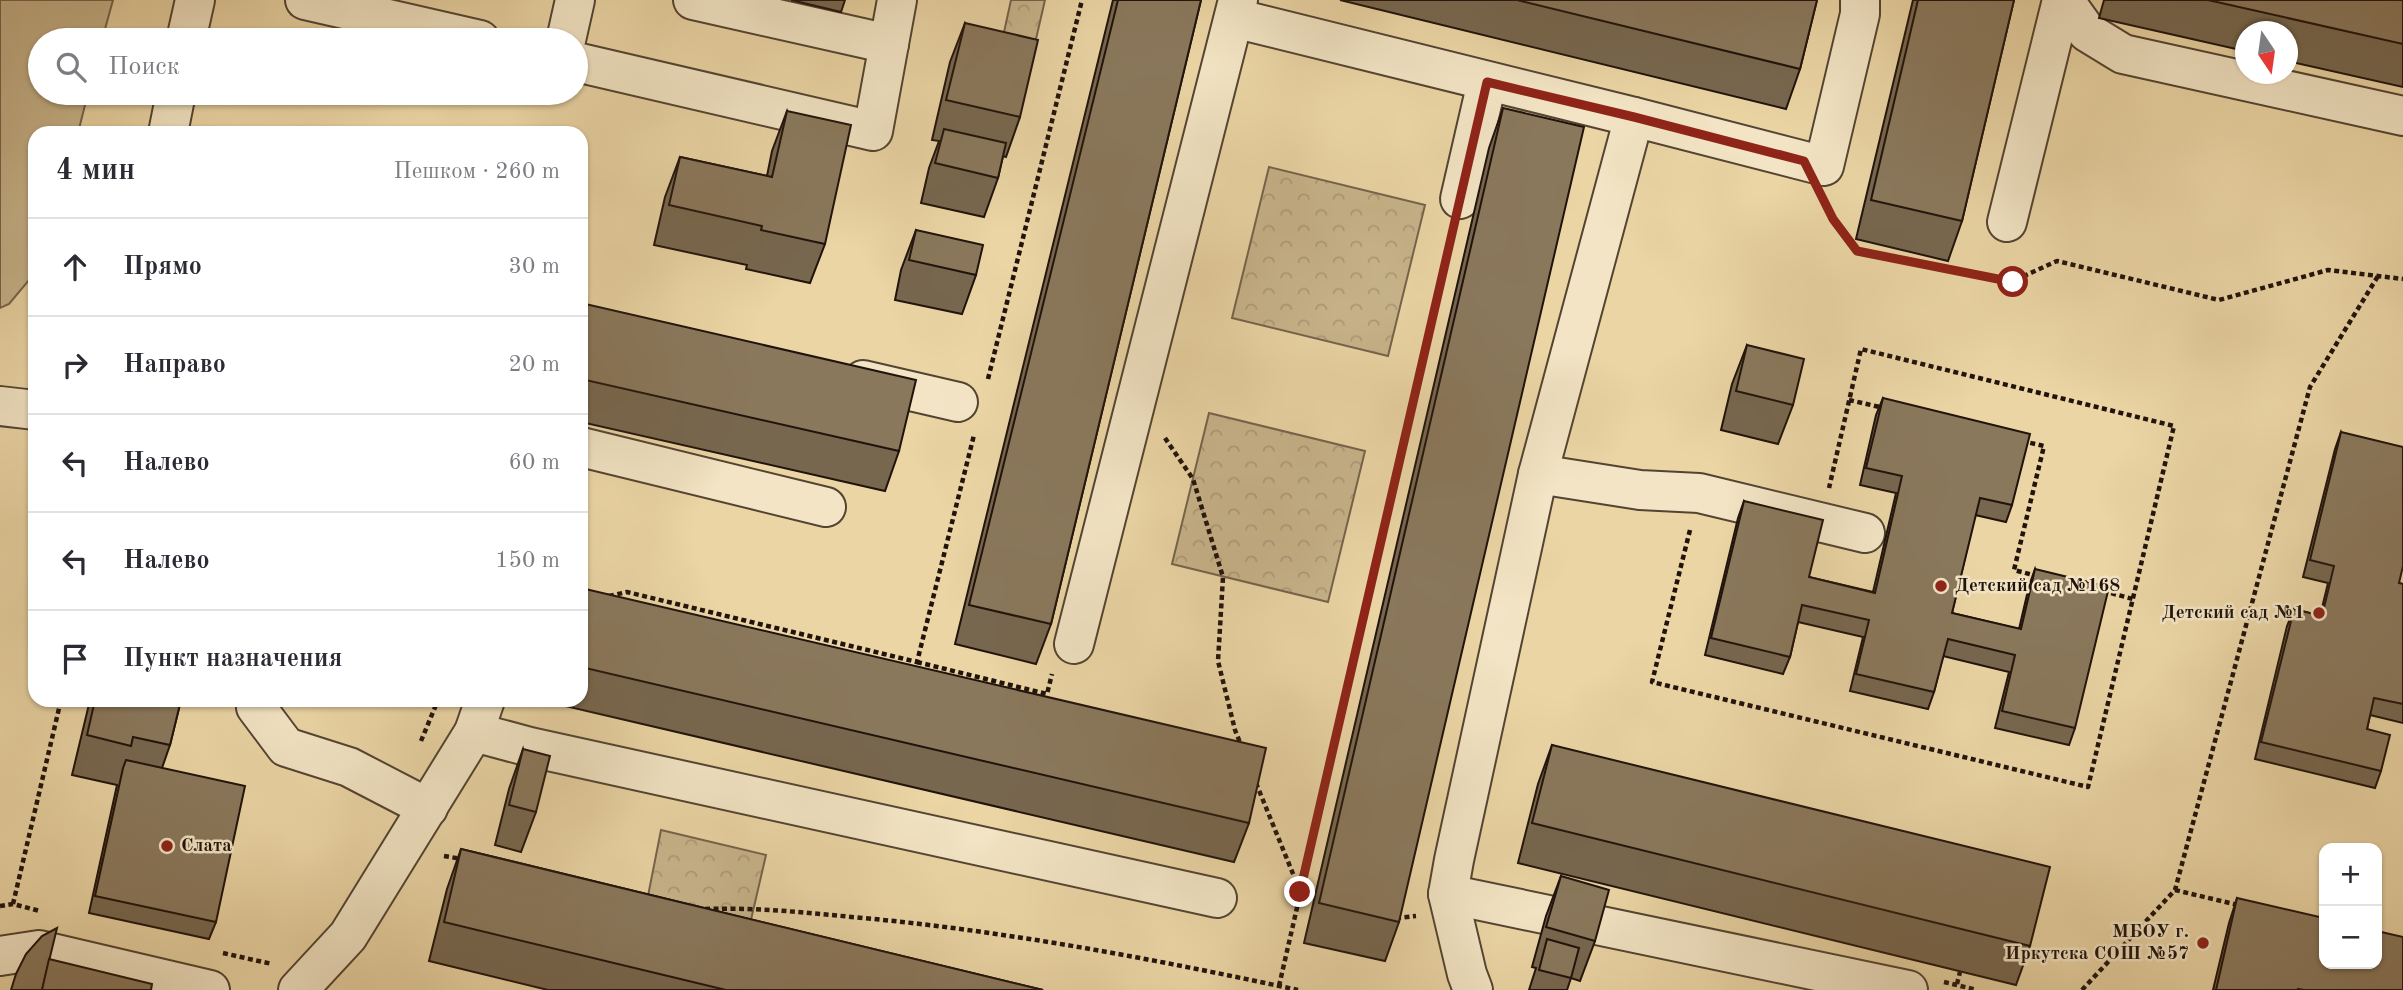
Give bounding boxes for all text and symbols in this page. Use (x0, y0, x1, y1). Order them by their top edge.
north arrow (2235, 21, 2298, 84)
search box (28, 28, 588, 105)
icon: search (52, 48, 90, 86)
text: Поиск (108, 54, 180, 80)
text: 4 мин (56, 156, 135, 186)
text: Пешком · 260 m (394, 160, 560, 183)
icon: ahead (56, 248, 94, 286)
text: Прямо (123, 254, 202, 280)
text: 30 m (509, 255, 560, 278)
route start (1997, 266, 2028, 297)
icon: right (56, 346, 94, 384)
text: Направо (123, 352, 226, 378)
text: 20 m (509, 353, 560, 376)
icon: left (56, 444, 94, 482)
text: Налево (123, 450, 210, 476)
text: 60 m (509, 451, 560, 474)
icon: left (56, 542, 94, 580)
text: Налево (123, 548, 210, 574)
text: 150 m (495, 549, 560, 572)
place label: Детский сад №168 (1955, 577, 2120, 596)
marker: Детский сад №168 (1933, 578, 1949, 594)
place label: Детский сад №1 (2162, 604, 2305, 623)
marker: Детский сад №1 (2311, 605, 2327, 621)
icon: arrive (56, 640, 94, 678)
text: Пункт назначения (123, 646, 342, 672)
place label: Слата (181, 837, 232, 856)
marker: Слата (159, 838, 175, 854)
map controls (2319, 843, 2382, 969)
button: + (2319, 843, 2382, 906)
route end (1284, 876, 1315, 907)
button: − (2319, 906, 2382, 969)
place label: МБОУ г. Иркутска СОШ №57 (2005, 923, 2189, 964)
marker: МБОУ г. Иркутска СОШ №57 (2195, 935, 2211, 951)

